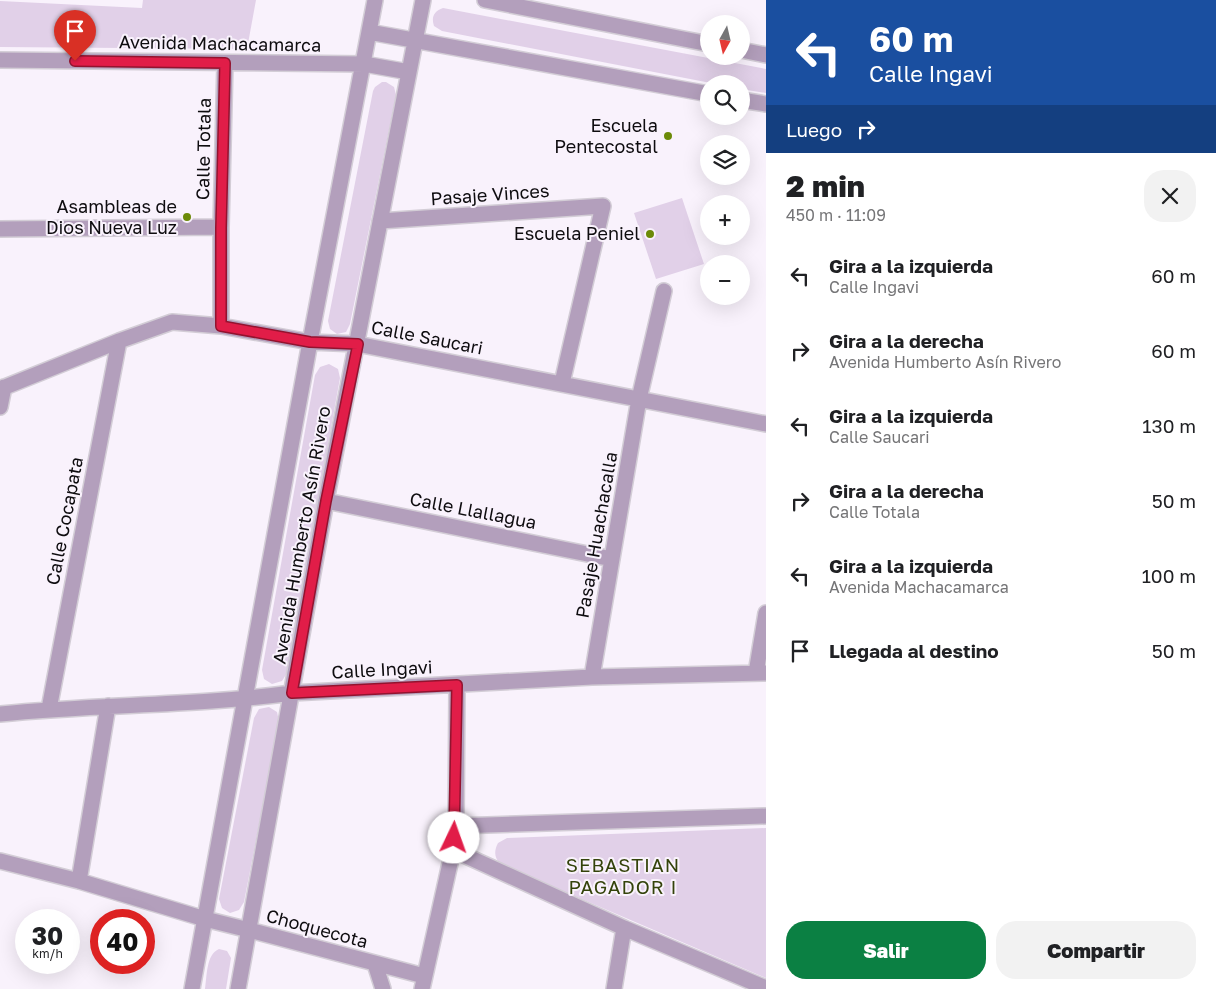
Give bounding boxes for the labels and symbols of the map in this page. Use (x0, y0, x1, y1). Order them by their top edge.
pin (54, 10, 96, 61)
north arrow (700, 15, 750, 65)
street label: Avenida Machacamarca (119, 30, 321, 56)
street label: Calle Totala (191, 98, 215, 200)
place label: Escuela Pentecostal (554, 114, 658, 157)
marker: Escuela Pentecostal (662, 130, 674, 142)
street label: Pasaje Vinces (430, 179, 550, 209)
place label: Asambleas de Dios Nueva Luz (46, 195, 177, 238)
marker: Asambleas de Dios Nueva Luz (181, 211, 193, 223)
place label: Escuela Peniel (514, 222, 640, 244)
marker: Escuela Peniel (644, 228, 656, 240)
street label: Calle Saucari (370, 315, 485, 359)
street label: Avenida Humberto Asín Rivero (267, 404, 335, 665)
street label: Pasaje Huachacalla (571, 450, 621, 620)
street label: Calle Cocapata (41, 455, 87, 587)
street label: Calle Llallagua (408, 487, 538, 533)
street label: Calle Ingavi (331, 655, 433, 683)
position arrow (427, 811, 479, 863)
district label: SEBASTIAN PAGADOR I (566, 853, 680, 898)
street label: Choquecota (264, 904, 371, 952)
speed limit sign: 40 (90, 909, 155, 974)

